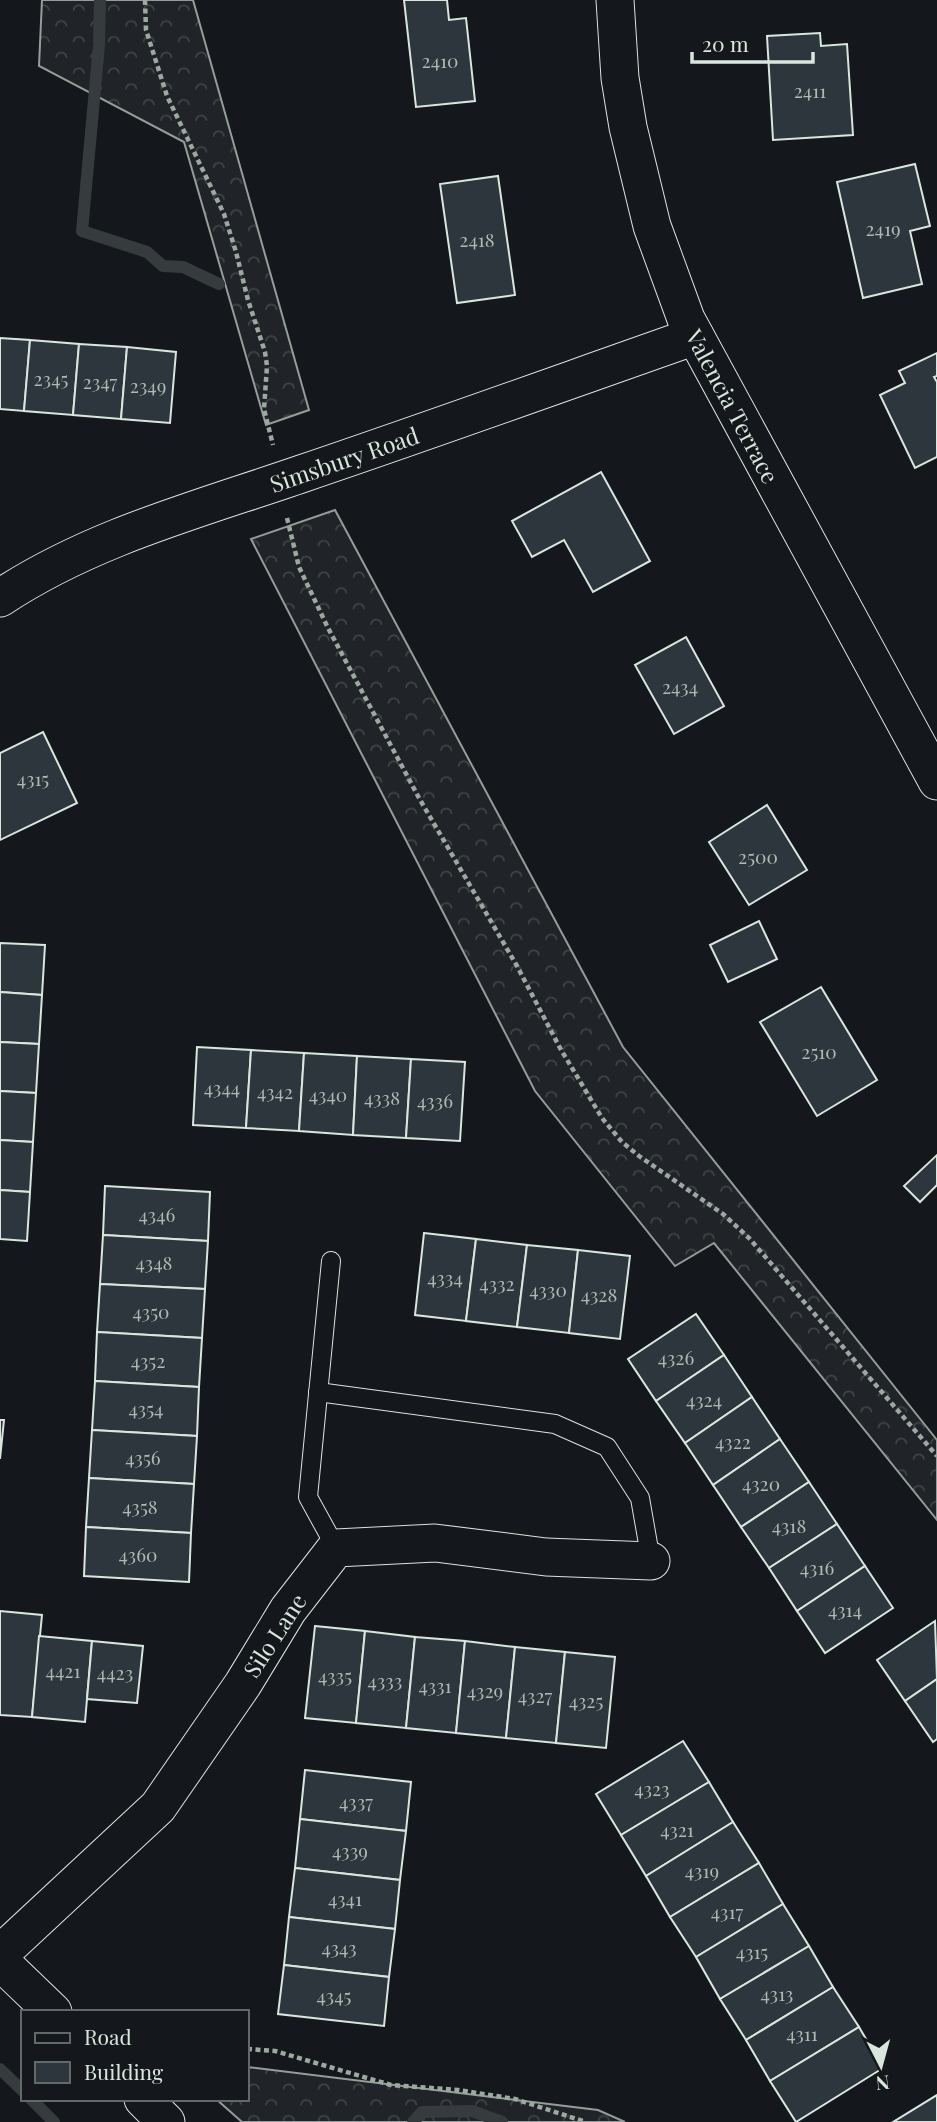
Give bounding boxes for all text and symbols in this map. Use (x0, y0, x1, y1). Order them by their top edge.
scale bar (692, 21, 813, 65)
text: 20 m (702, 29, 749, 57)
house number: 2410 (422, 47, 458, 73)
house number: 2411 (794, 77, 826, 103)
house number: 2419 (865, 215, 901, 241)
house number: 2418 (459, 226, 495, 252)
street label: Valencia Terrace (679, 323, 787, 488)
house number: 2345 (34, 365, 69, 391)
house number: 2347 (83, 368, 118, 394)
house number: 2349 (130, 372, 166, 398)
street label: Simsbury Road (265, 419, 423, 499)
house number: 2434 (662, 673, 698, 699)
house number: 4315 (17, 765, 49, 791)
house number: 2500 (738, 843, 778, 869)
house number: 2510 (801, 1038, 837, 1064)
house number: 4344 (204, 1074, 240, 1100)
house number: 4342 (257, 1078, 293, 1104)
house number: 4340 (309, 1081, 347, 1107)
house number: 4338 (364, 1084, 400, 1110)
house number: 4336 (417, 1087, 453, 1113)
house number: 4346 (139, 1201, 176, 1227)
house number: 4348 (136, 1249, 172, 1275)
house number: 4334 (427, 1264, 463, 1290)
house number: 4332 (479, 1270, 515, 1296)
house number: 4330 (529, 1276, 567, 1302)
house number: 4328 (581, 1281, 617, 1307)
house number: 4350 (133, 1298, 169, 1324)
house number: 4326 (658, 1344, 694, 1370)
house number: 4352 (131, 1347, 165, 1373)
house number: 4324 (686, 1386, 722, 1412)
house number: 4354 (129, 1395, 163, 1421)
house number: 4322 (715, 1428, 751, 1454)
house number: 4356 (125, 1444, 161, 1470)
house number: 4320 (742, 1470, 780, 1496)
house number: 4358 (122, 1493, 158, 1519)
house number: 4318 (772, 1512, 806, 1538)
house number: 4360 (119, 1541, 157, 1567)
house number: 4316 (800, 1554, 834, 1580)
street label: Silo Lane (235, 1587, 313, 1683)
house number: 4314 (828, 1596, 862, 1622)
house number: 4421 (46, 1657, 80, 1683)
house number: 4423 (97, 1659, 133, 1685)
house number: 4335 (318, 1662, 352, 1688)
house number: 4333 (368, 1667, 402, 1693)
house number: 4331 (418, 1672, 452, 1698)
house number: 4329 (467, 1677, 503, 1703)
house number: 4327 (518, 1682, 552, 1708)
house number: 4325 (569, 1687, 603, 1713)
house number: 4323 (634, 1775, 670, 1801)
house number: 4337 (339, 1788, 373, 1814)
house number: 4321 (660, 1816, 694, 1842)
house number: 4339 (332, 1837, 368, 1863)
house number: 4319 (685, 1857, 719, 1883)
house number: 4341 (328, 1885, 362, 1911)
house number: 4317 (711, 1898, 743, 1924)
house number: 4343 (321, 1934, 357, 1960)
house number: 4315 (736, 1938, 768, 1964)
house number: 4313 (761, 1980, 793, 2006)
house number: 4345 (317, 1982, 352, 2008)
legend (21, 2010, 248, 2101)
house number: 4311 (786, 2020, 818, 2046)
text: Road (84, 2022, 132, 2050)
north arrow (846, 2031, 916, 2101)
text: Building (84, 2057, 163, 2085)
text: N (874, 2070, 891, 2098)

